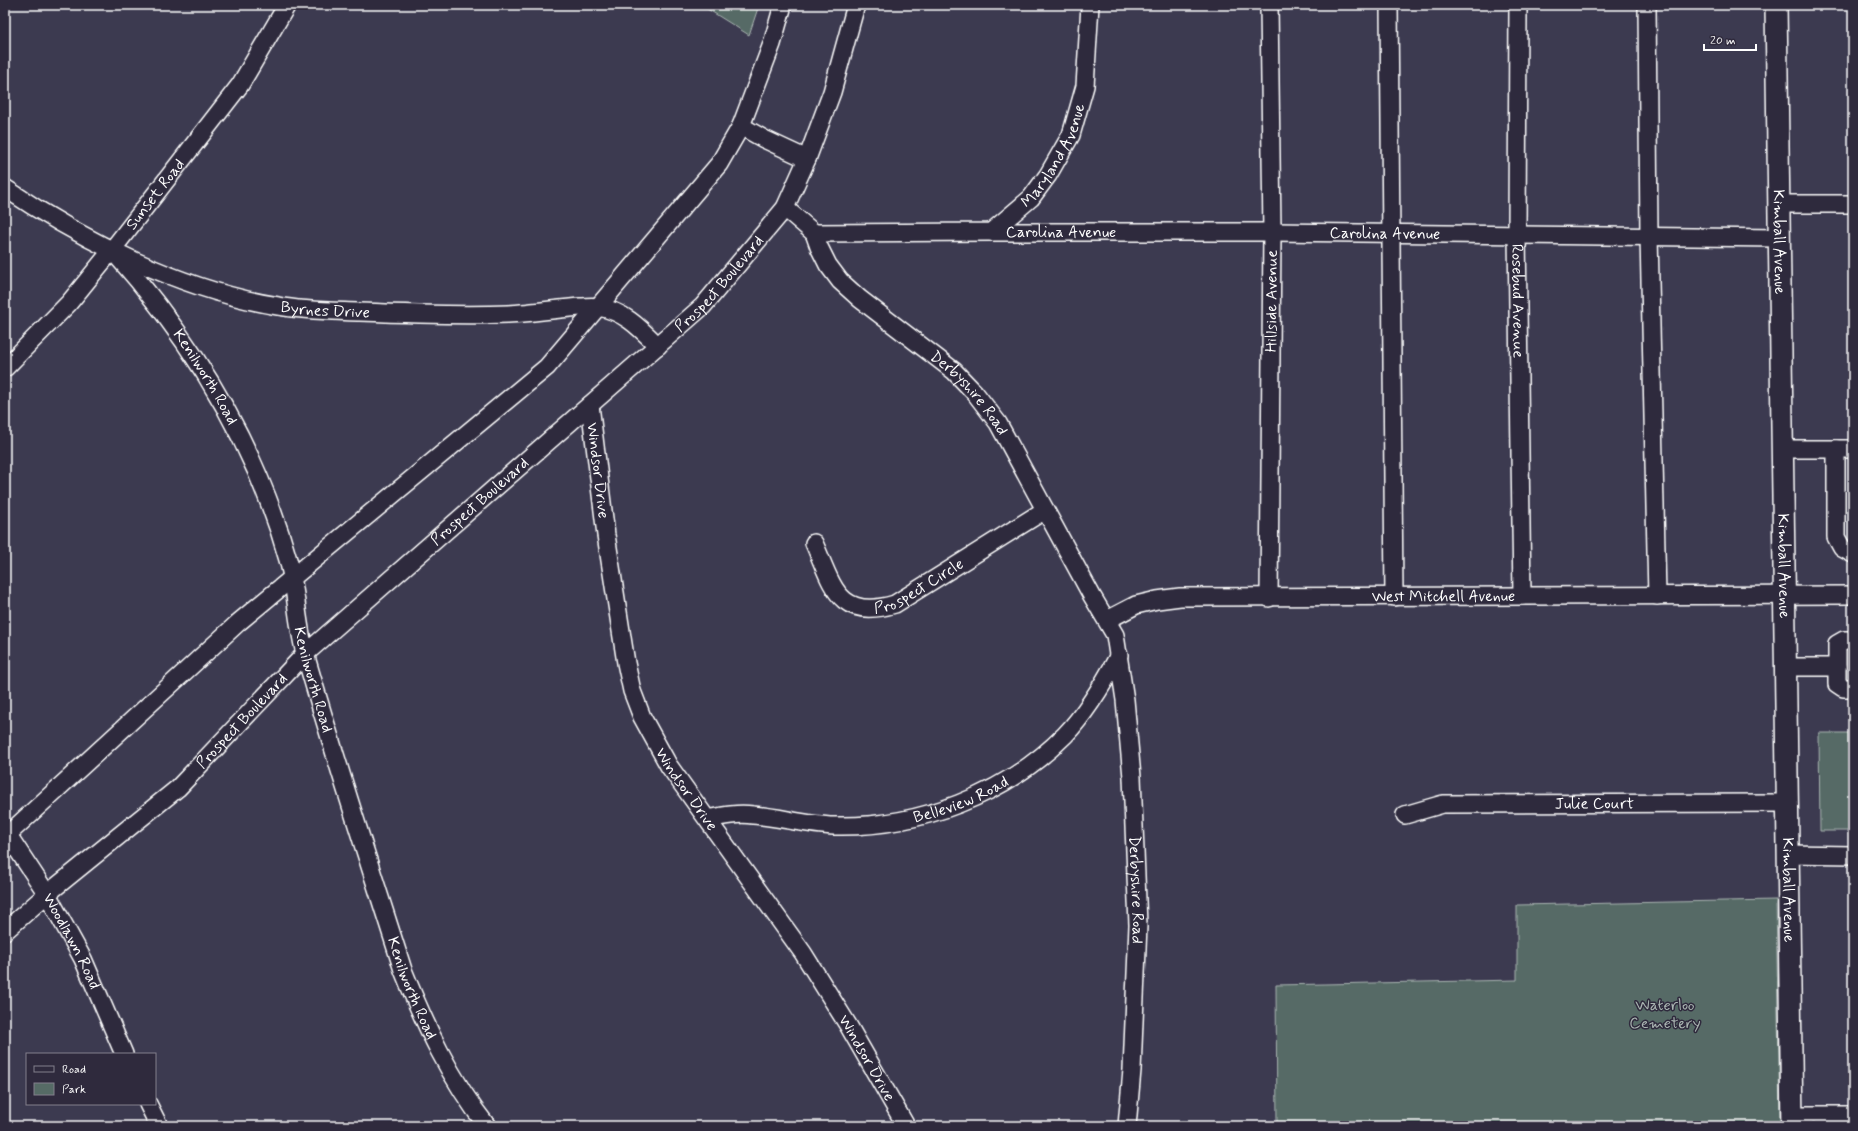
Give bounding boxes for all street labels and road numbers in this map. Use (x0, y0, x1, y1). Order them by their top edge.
street label: Maryland Avenue (1016, 101, 1090, 213)
street label: Sunset Road (121, 154, 189, 234)
street label: Kimball Avenue (1768, 189, 1791, 295)
street label: Carolina Avenue (1006, 222, 1116, 243)
street label: Carolina Avenue (1330, 222, 1440, 244)
street label: Prospect Boulevard (670, 231, 768, 337)
street label: Rosebud Avenue (1507, 244, 1529, 358)
street label: Hillside Avenue (1261, 250, 1282, 352)
street label: Byrnes Drive (279, 296, 370, 323)
street label: Kenilworth Road (168, 325, 243, 428)
street label: Derbyshire Road (926, 346, 1013, 439)
street label: Windsor Drive (582, 421, 614, 520)
street label: Prospect Boulevard (426, 453, 533, 550)
street label: Kimball Avenue (1773, 513, 1795, 619)
street label: Prospect Circle (873, 553, 968, 619)
street label: West Mitchell Avenue (1372, 586, 1515, 607)
street label: Kenilworth Road (289, 625, 338, 735)
street label: Prospect Boulevard (191, 669, 292, 773)
street label: Windsor Drive (651, 744, 723, 835)
street label: Belleview Road (911, 771, 1012, 828)
street label: Julie Court (1555, 793, 1635, 814)
street label: Derbyshire Road (1124, 835, 1149, 944)
street label: Kimball Avenue (1777, 837, 1800, 943)
street label: Woodlawn Road (38, 889, 105, 992)
street label: Kenilworth Road (383, 934, 442, 1043)
street label: Windsor Drive (834, 1011, 900, 1105)

